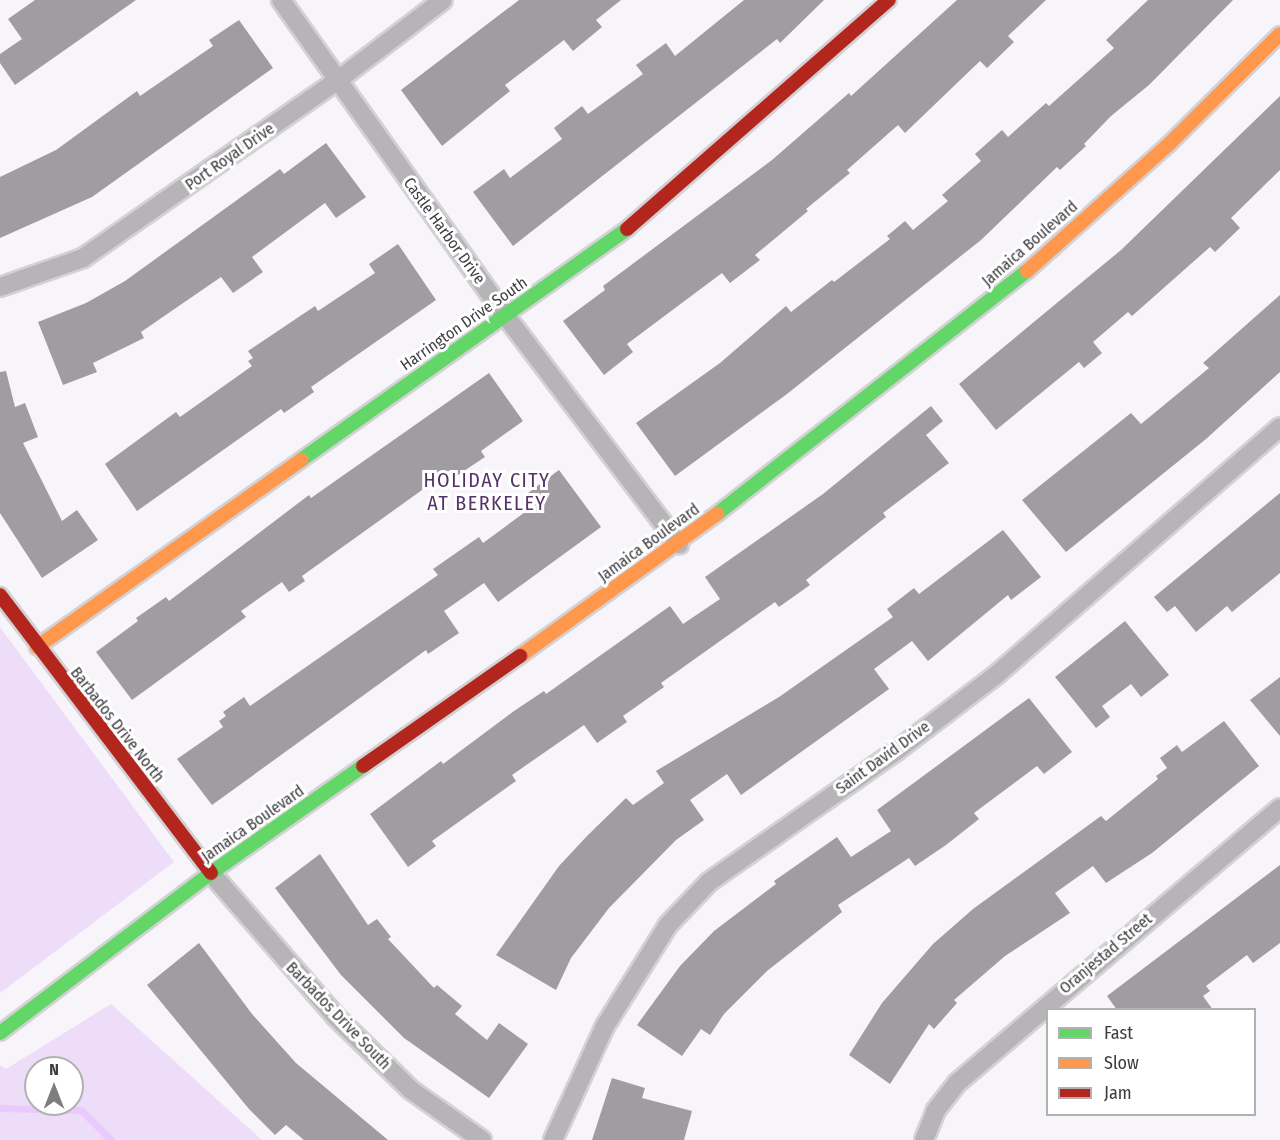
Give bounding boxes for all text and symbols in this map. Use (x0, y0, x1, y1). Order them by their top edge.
street label: Port Royal Drive (182, 119, 278, 195)
street label: Castle Harbor Drive (399, 174, 489, 288)
street label: Jamaica Boulevard (978, 197, 1082, 291)
street label: Harrington Drive South (397, 273, 531, 375)
district label: HOLIDAY CITY AT BERKELEY (423, 468, 551, 515)
street label: Jamaica Boulevard (595, 500, 703, 586)
street label: Barbados Drive North (66, 664, 168, 786)
street label: Saint David Drive (832, 718, 934, 798)
street label: Jamaica Boulevard (198, 782, 308, 866)
street label: Oranjestad Street (1056, 910, 1156, 998)
street label: Barbados Drive South (282, 958, 394, 1074)
legend (1046, 1008, 1256, 1116)
text: Fast (1104, 1022, 1133, 1044)
text: Slow (1104, 1052, 1139, 1074)
north arrow (24, 1056, 84, 1116)
text: N (49, 1060, 59, 1079)
text: Jam (1104, 1082, 1132, 1104)

